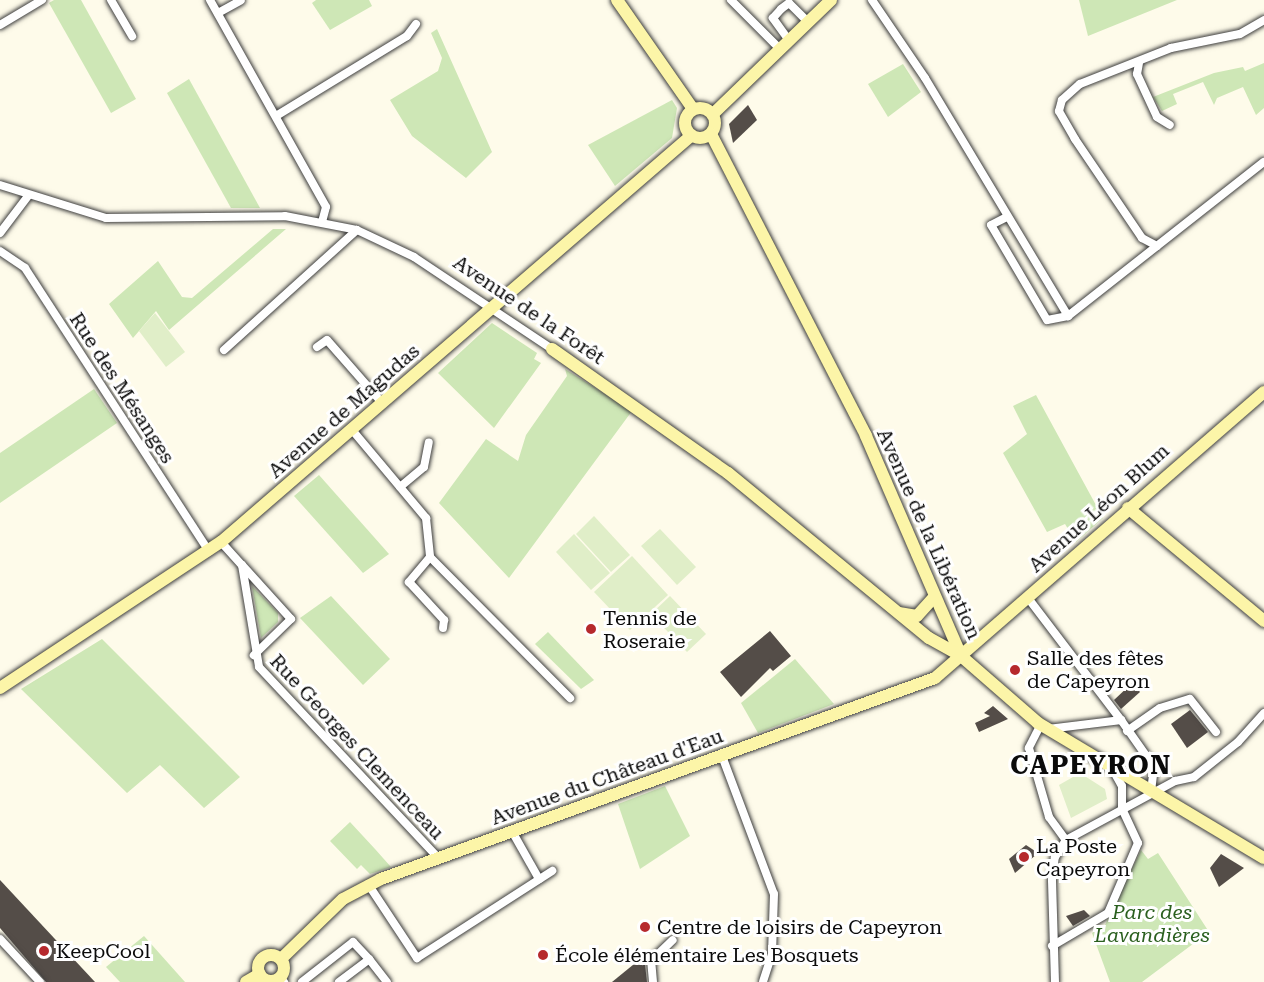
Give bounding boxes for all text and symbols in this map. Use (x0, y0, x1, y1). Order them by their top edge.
street label: Avenue de la Forêt (449, 250, 609, 370)
street label: Rue des Mésanges (64, 308, 180, 468)
street label: Avenue de Magudas (264, 339, 424, 483)
street label: Avenue de la Libération (872, 425, 986, 643)
street label: Avenue Léon Blum (1024, 439, 1174, 577)
place label: Tennis de Roseraie (603, 606, 697, 653)
marker: Tennis de Roseraie (584, 622, 598, 636)
place label: Salle des fêtes de Capeyron (1027, 646, 1164, 693)
street label: Rue Georges Clemenceau (265, 649, 449, 845)
marker: Salle des fêtes de Capeyron (1008, 663, 1022, 677)
street label: Avenue du Château d'Eau (488, 724, 726, 830)
district label: CAPEYRON (1010, 750, 1172, 782)
place label: La Poste Capeyron (1036, 834, 1130, 881)
marker: La Poste Capeyron (1017, 850, 1031, 864)
park label: Parc des Lavandières (1094, 900, 1210, 947)
place label: Centre de loisirs de Capeyron (657, 915, 942, 939)
marker: Centre de loisirs de Capeyron (638, 920, 652, 934)
place label: KeepCool (56, 939, 150, 963)
place label: École élémentaire Les Bosquets (555, 943, 859, 967)
marker: KeepCool (37, 944, 51, 958)
marker: École élémentaire Les Bosquets (536, 948, 550, 962)

